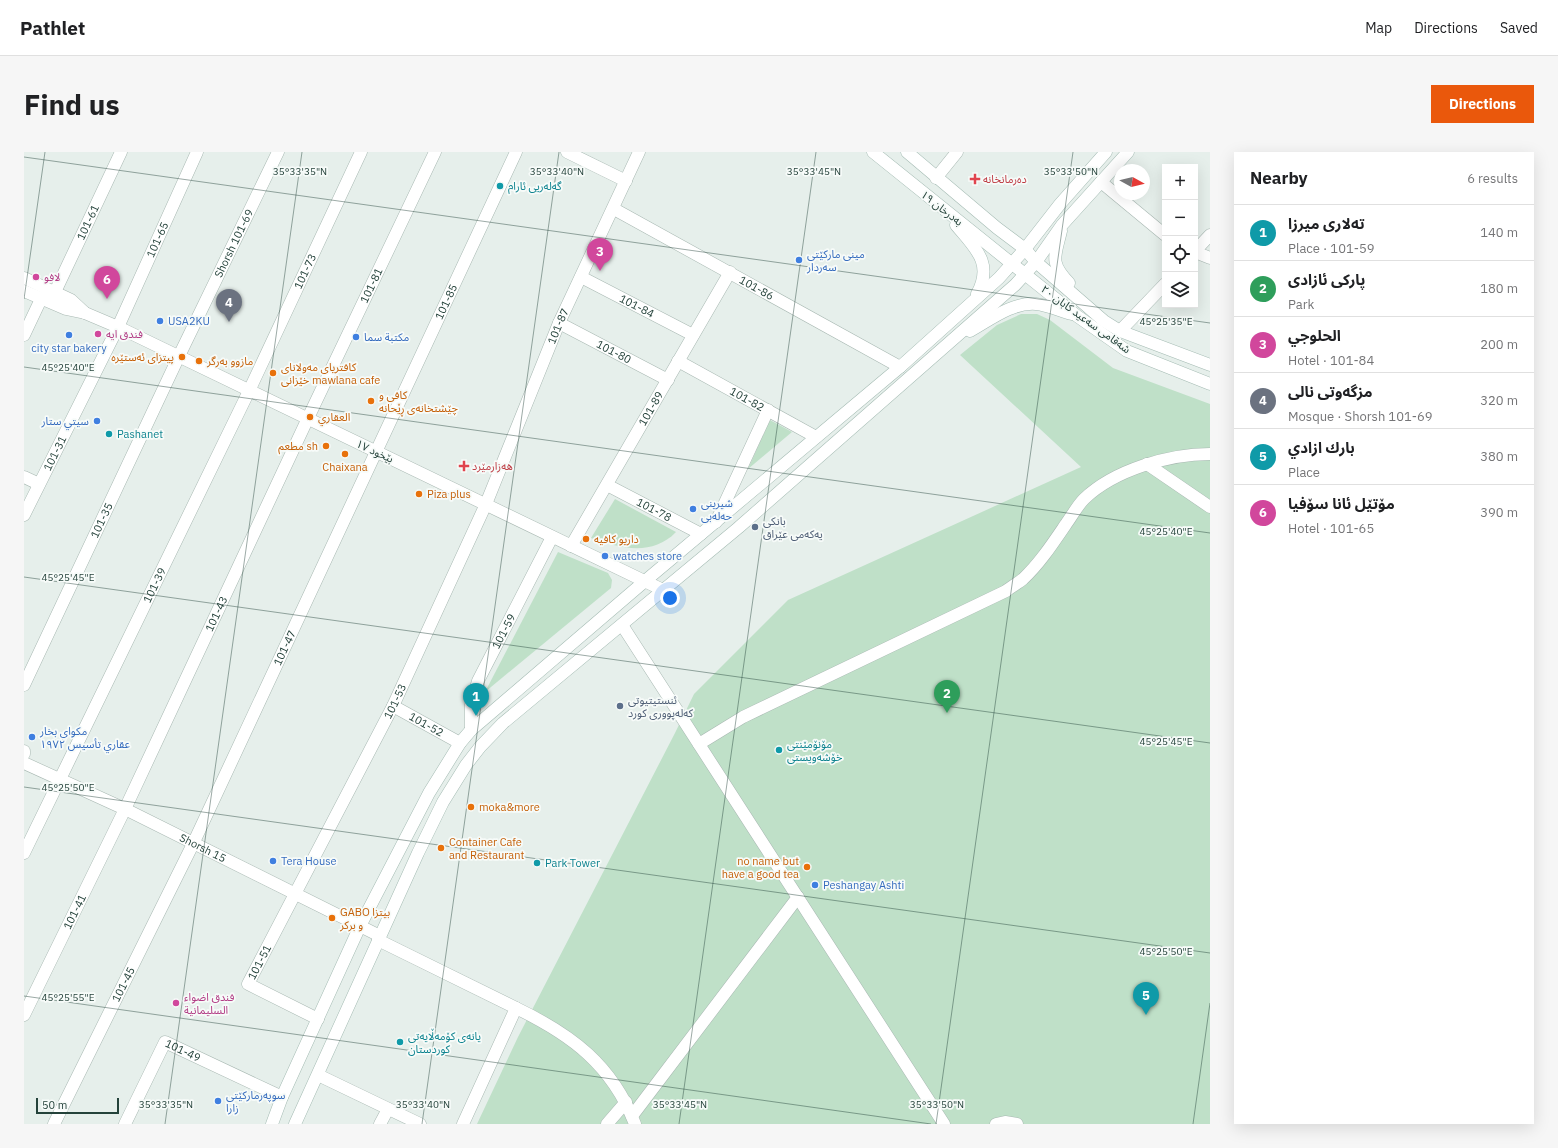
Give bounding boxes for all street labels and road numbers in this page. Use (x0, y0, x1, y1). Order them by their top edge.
street label: بەدرخان ١٩ (918, 187, 966, 229)
street label: 101-61 (74, 202, 102, 242)
street label: Shorsh 101-69 (211, 207, 256, 280)
street label: 101-65 (143, 220, 172, 260)
street label: 101-73 (291, 251, 319, 291)
street label: 101-81 (357, 265, 386, 305)
street label: 101-86 (737, 273, 776, 303)
street label: 101-85 (432, 282, 460, 322)
street label: شەقامی سەعید کابان ٢٠ (1038, 282, 1134, 356)
street label: 101-84 (617, 291, 657, 321)
street label: 101-87 (544, 306, 572, 346)
street label: 101-80 (594, 337, 634, 367)
street label: 101-82 (727, 384, 767, 414)
street label: 101-89 (635, 389, 666, 428)
street label: 101-31 (40, 433, 70, 473)
street label: بێخود ١٧ (354, 436, 396, 466)
street label: 101-78 (634, 495, 674, 524)
street label: 101-35 (87, 500, 116, 540)
street label: 101-39 (140, 565, 169, 605)
street label: 101-43 (202, 594, 231, 634)
street label: 101-59 (489, 611, 518, 651)
street label: 101-47 (270, 628, 299, 668)
street label: 101-53 (381, 681, 409, 721)
street label: 101-52 (406, 709, 446, 740)
street label: Shorsh 15 (177, 830, 229, 865)
street label: 101-41 (60, 892, 89, 932)
street label: 101-51 (245, 942, 274, 982)
street label: 101-45 (109, 964, 138, 1004)
street label: 101-49 (163, 1036, 203, 1065)

